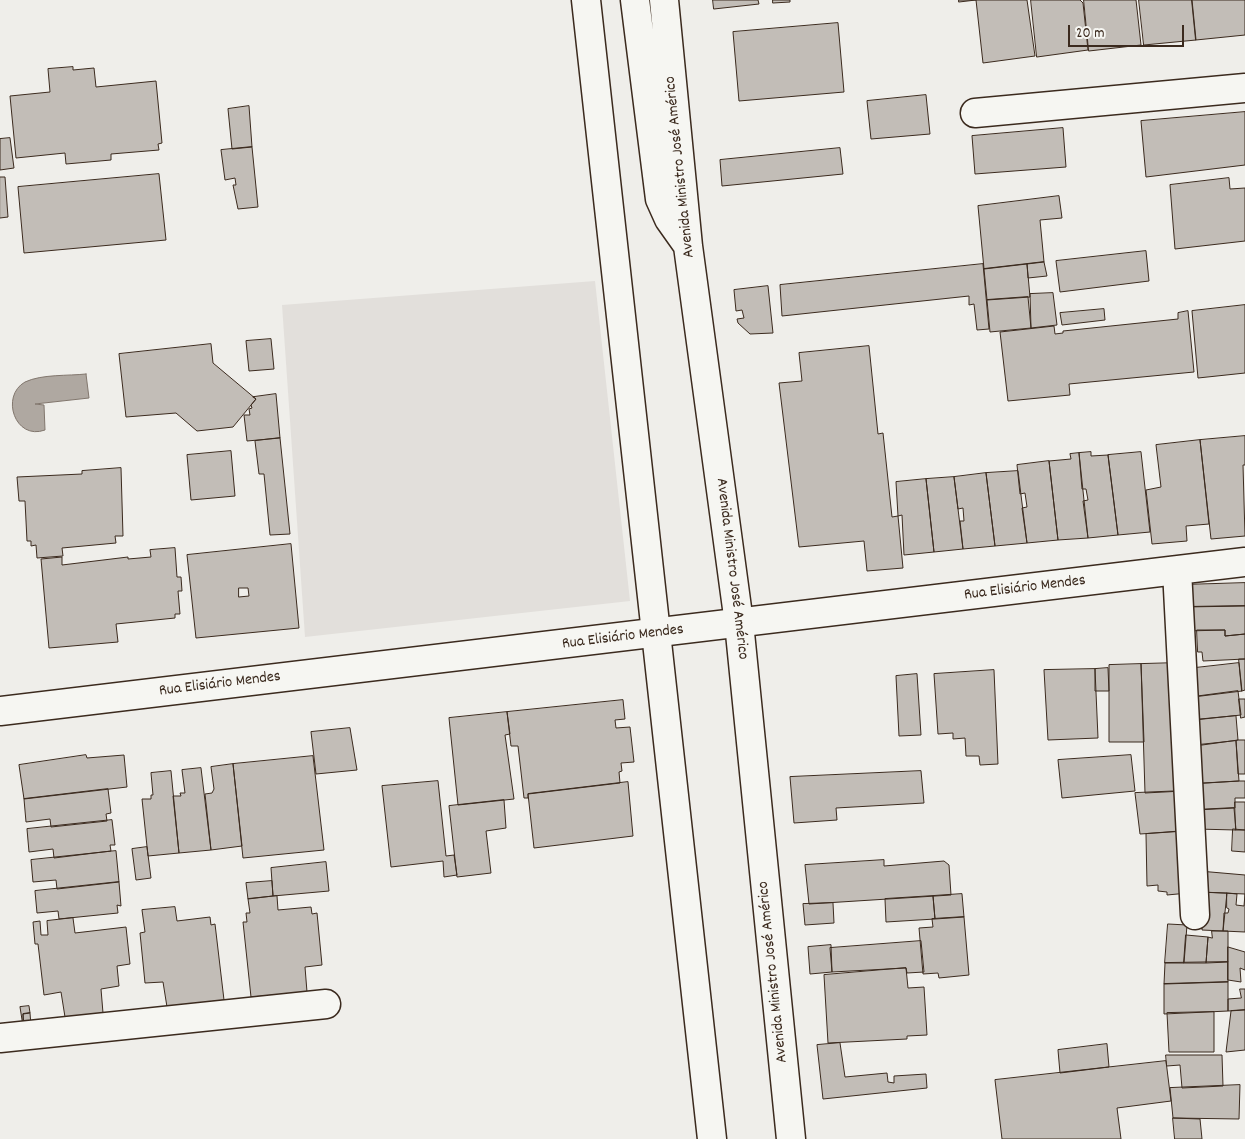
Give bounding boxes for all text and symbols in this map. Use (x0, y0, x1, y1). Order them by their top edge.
scale bar (1070, 15, 1186, 47)
text: 20 m (1076, 23, 1104, 45)
street label: Avenida Ministro José Américo (662, 75, 700, 259)
street label: Avenida Ministro José Américo (710, 477, 752, 661)
street label: Rua Elisiário Mendes (963, 572, 1087, 606)
street label: Rua Elisiário Mendes (561, 621, 685, 655)
street label: Rua Elisiário Mendes (158, 668, 282, 702)
street label: Avenida Ministro José Américo (755, 880, 793, 1064)

